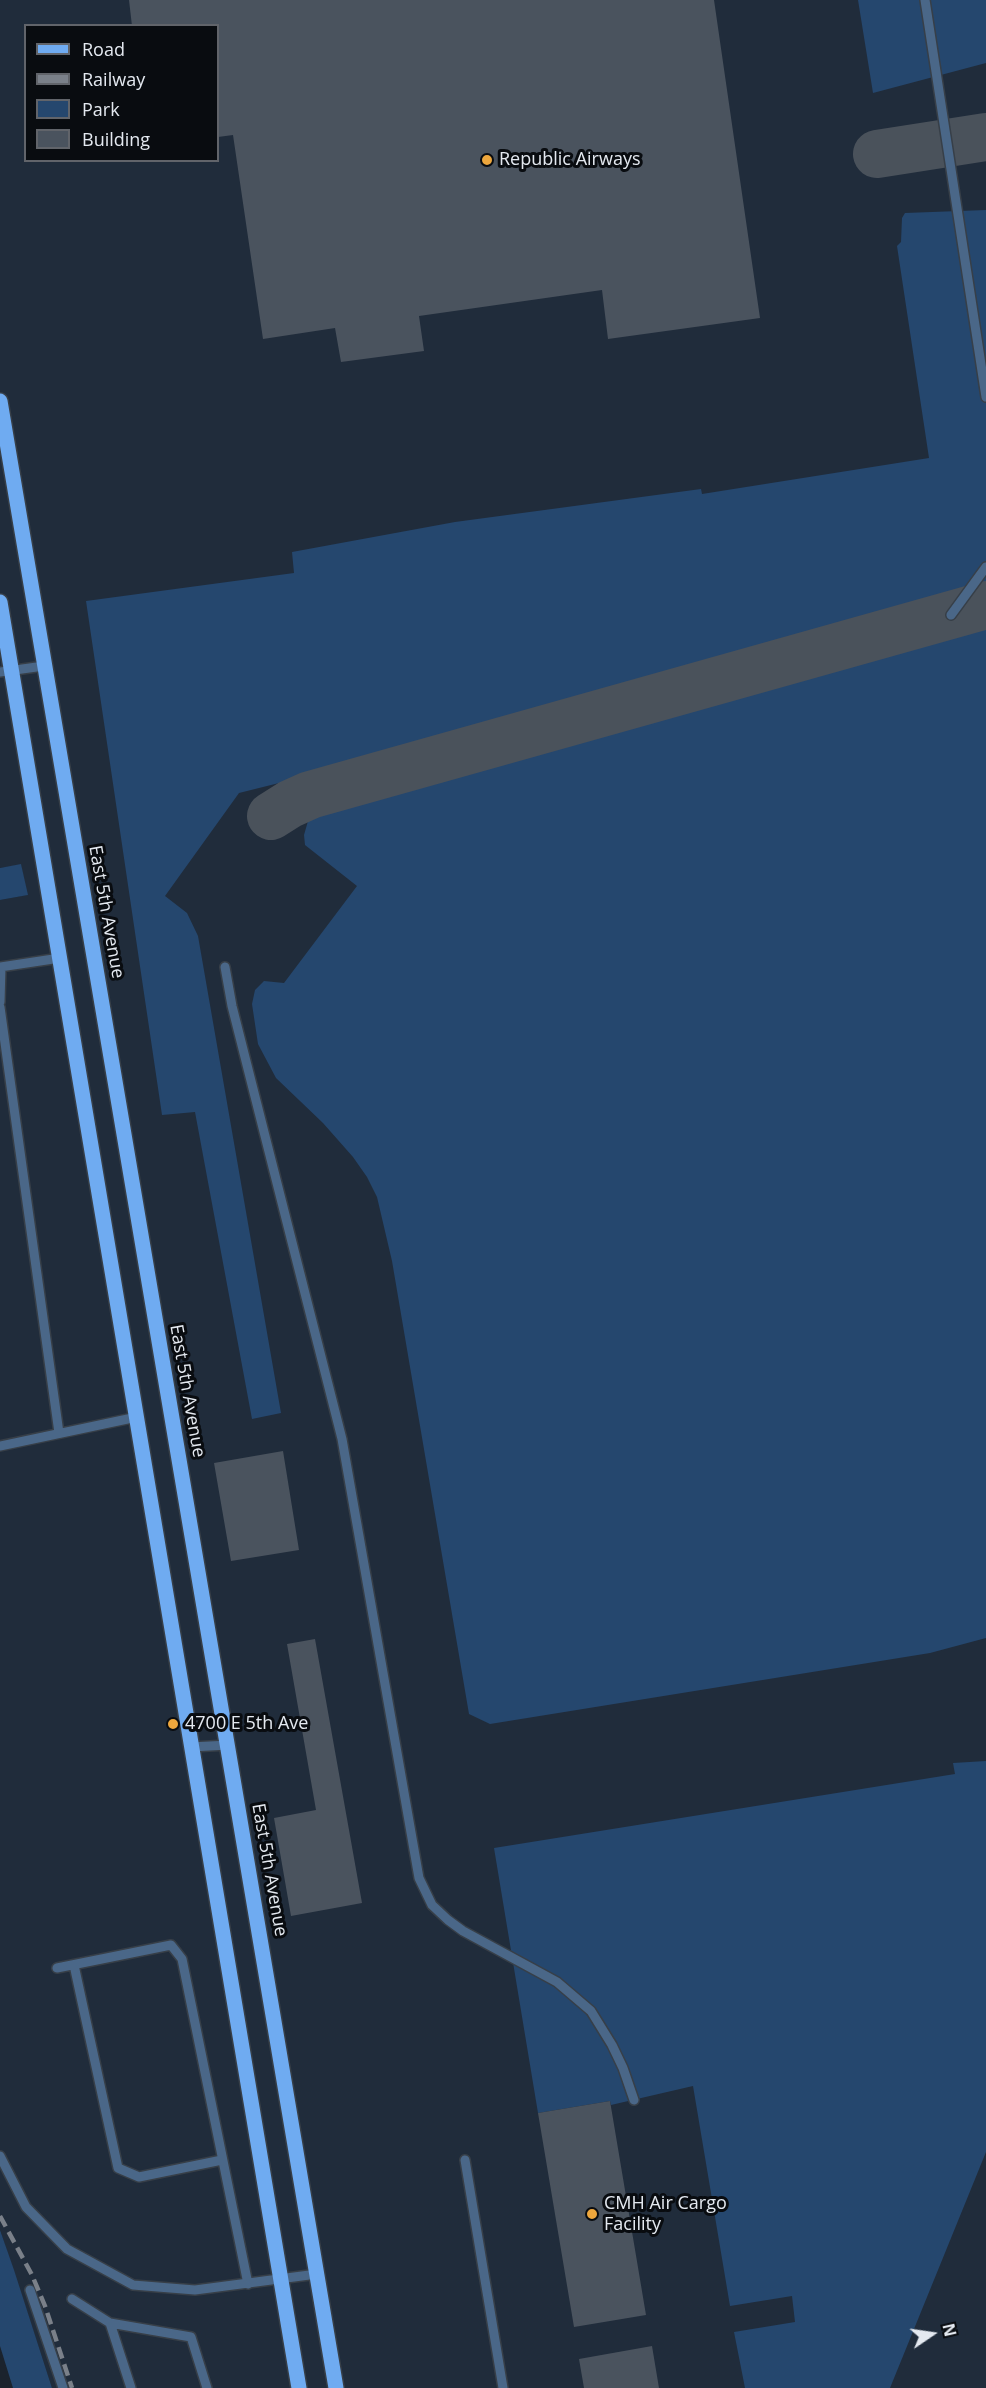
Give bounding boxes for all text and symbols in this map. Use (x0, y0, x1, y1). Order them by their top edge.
legend (24, 24, 219, 162)
text: Road (82, 37, 125, 61)
text: Railway (82, 67, 145, 91)
text: Park (82, 97, 120, 121)
text: Building (82, 127, 150, 151)
place label: Republic Airways (499, 149, 640, 171)
marker: Republic Airways (480, 153, 494, 167)
street label: East 5th Avenue (84, 844, 128, 980)
street label: East 5th Avenue (165, 1323, 209, 1459)
place label: 4700 E 5th Ave (185, 1713, 308, 1735)
marker: 4700 E 5th Ave (166, 1717, 180, 1731)
street label: East 5th Avenue (247, 1802, 291, 1938)
place label: CMH Air Cargo Facility (604, 2193, 727, 2236)
marker: CMH Air Cargo Facility (585, 2207, 599, 2221)
north arrow (902, 2304, 962, 2364)
text: N (937, 2321, 962, 2339)

